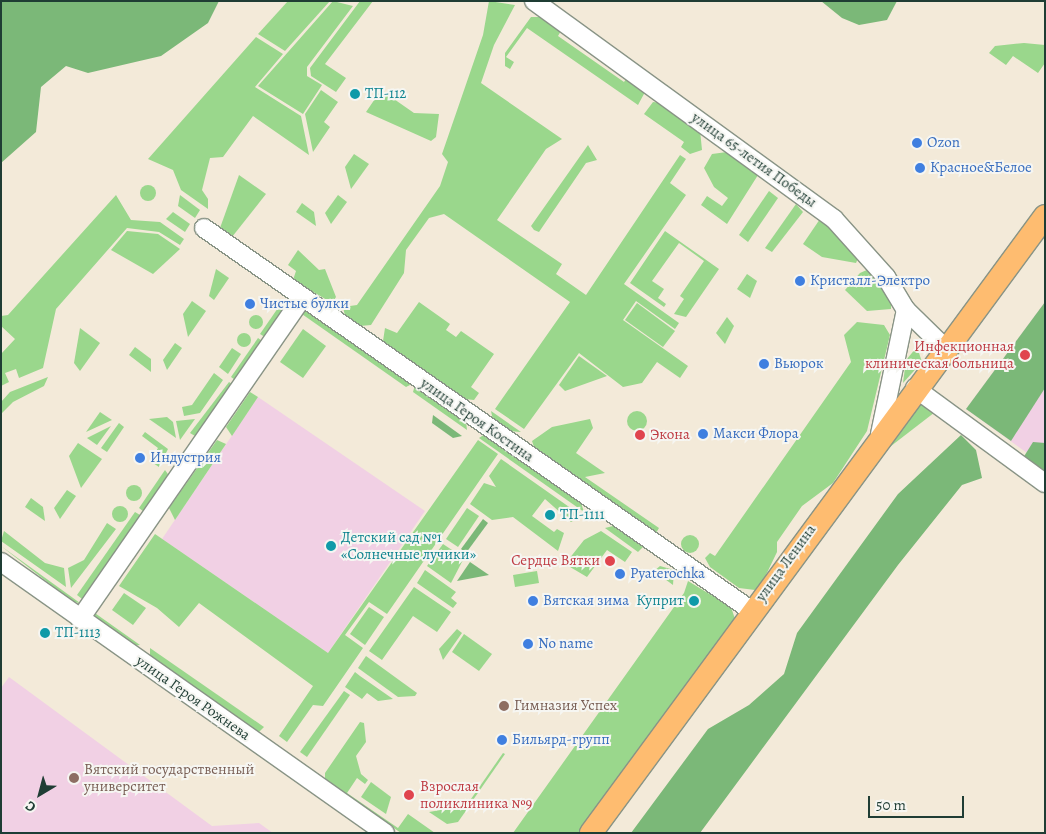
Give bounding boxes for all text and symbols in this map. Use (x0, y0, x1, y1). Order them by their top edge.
place label: ТП-112 (365, 85, 406, 103)
marker: ТП-112 (349, 88, 361, 100)
street label: улица 65-летия Победы (688, 109, 820, 211)
place label: Ozon (927, 134, 960, 152)
marker: Ozon (911, 137, 923, 149)
place label: Красное&Белое (930, 159, 1032, 177)
marker: Красное&Белое (914, 162, 926, 174)
place label: Кристалл-Электро (810, 272, 930, 290)
marker: Кристалл-Электро (794, 275, 806, 287)
place label: Чистые булки (260, 295, 349, 313)
marker: Чистые булки (244, 298, 256, 310)
place label: Инфекционная клиническая больница (865, 337, 1014, 372)
marker: Инфекционная клиническая больница (1018, 348, 1032, 362)
place label: Вьюрок (774, 355, 824, 373)
marker: Вьюрок (758, 358, 770, 370)
street label: улица Героя Костина (417, 374, 537, 466)
place label: Макси Флора (713, 425, 799, 443)
place label: Экона (650, 426, 690, 444)
marker: Макси Флора (697, 428, 709, 440)
marker: Экона (634, 429, 646, 441)
place label: Индустрия (150, 449, 221, 467)
marker: Индустрия (134, 452, 146, 464)
place label: ТП-1111 (560, 506, 605, 524)
marker: ТП-1111 (544, 509, 556, 521)
street label: улица Ленина (752, 521, 820, 605)
place label: Детский сад №1 «Солнечные лучики» (341, 528, 476, 563)
marker: Детский сад №1 «Солнечные лучики» (325, 540, 337, 552)
place label: Сердце Вятки (511, 552, 600, 570)
marker: Сердце Вятки (604, 555, 616, 567)
place label: Pyaterochka (630, 565, 705, 583)
marker: Pyaterochka (614, 568, 626, 580)
place label: Вятская зима (543, 592, 629, 610)
place label: Куприт (636, 592, 684, 610)
marker: Вятская зима (527, 595, 539, 607)
marker: Куприт (688, 595, 700, 607)
place label: ТП-1113 (55, 624, 101, 642)
marker: ТП-1113 (39, 627, 51, 639)
place label: No name (538, 635, 593, 653)
marker: No name (522, 638, 534, 650)
street label: улица Героя Рожнева (132, 652, 254, 744)
place label: Гимназия Успех (514, 697, 617, 715)
marker: Гимназия Успех (498, 700, 510, 712)
place label: Бильярд-групп (512, 731, 610, 749)
marker: Бильярд-групп (496, 734, 508, 746)
place label: Вятский государственный университет (84, 760, 254, 795)
north arrow (15, 769, 65, 819)
marker: Вятский государственный университет (68, 772, 80, 784)
place label: Взрослая поликлиника №9 (420, 777, 532, 812)
scale bar (871, 786, 967, 818)
marker: Взрослая поликлиника №9 (402, 788, 416, 802)
text: 50 m (876, 795, 906, 815)
text: С (22, 796, 40, 817)

